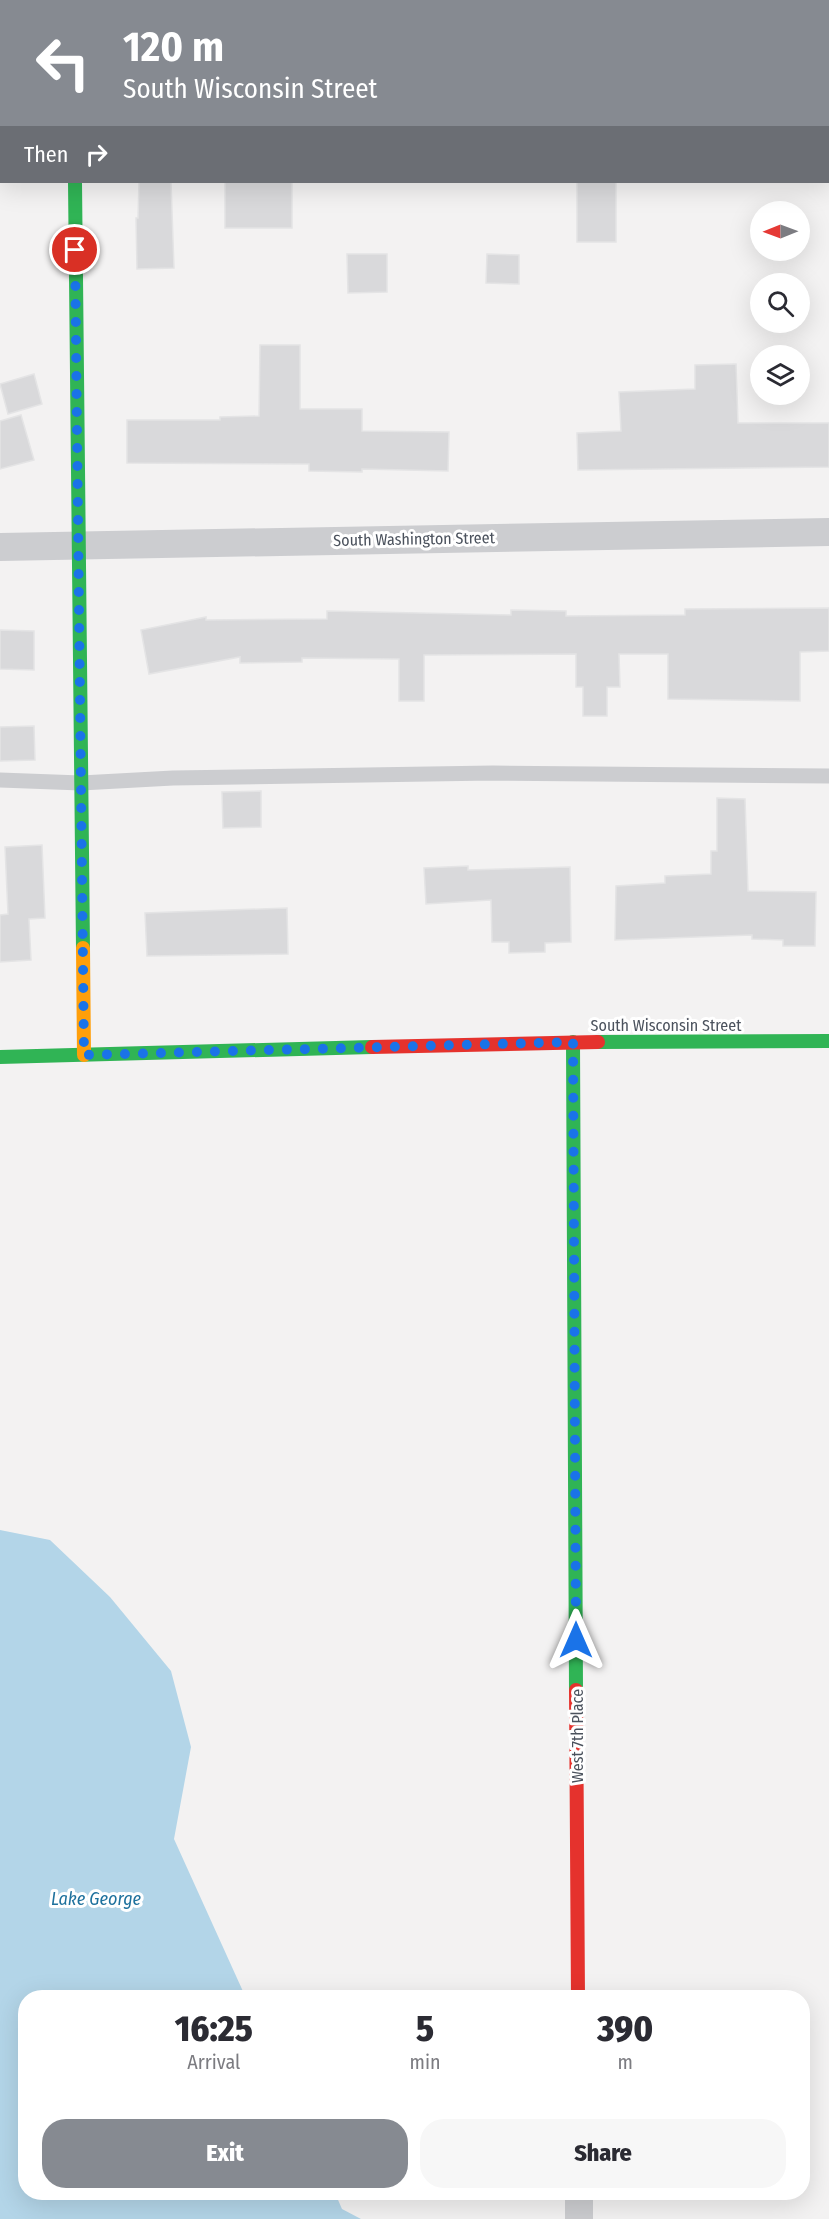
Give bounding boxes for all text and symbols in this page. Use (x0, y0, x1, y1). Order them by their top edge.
text: 120 m (123, 22, 224, 72)
icon: left (24, 24, 102, 102)
text: South Wisconsin Street (123, 73, 377, 105)
icon: right (80, 138, 113, 171)
text: Then (24, 141, 68, 168)
north arrow (750, 201, 810, 261)
map controls (750, 201, 810, 405)
pin (49, 224, 100, 275)
icon: arrive (58, 233, 91, 266)
button: search (750, 273, 810, 333)
button: layers (750, 345, 810, 405)
street label: South Washington Street (333, 528, 496, 550)
street label: South Wisconsin Street (591, 1016, 742, 1035)
position arrow (544, 1608, 608, 1672)
street label: West 7th Place (568, 1689, 587, 1783)
water label: Lake George (51, 1888, 142, 1910)
text: 16:25 (175, 2007, 253, 2051)
text: 5 (416, 2007, 434, 2051)
text: 390 (597, 2007, 653, 2051)
text: Arrival (187, 2050, 240, 2074)
text: min (410, 2050, 441, 2074)
text: m (618, 2050, 633, 2074)
button: Exit (42, 2119, 408, 2188)
button: Share (420, 2119, 786, 2188)

